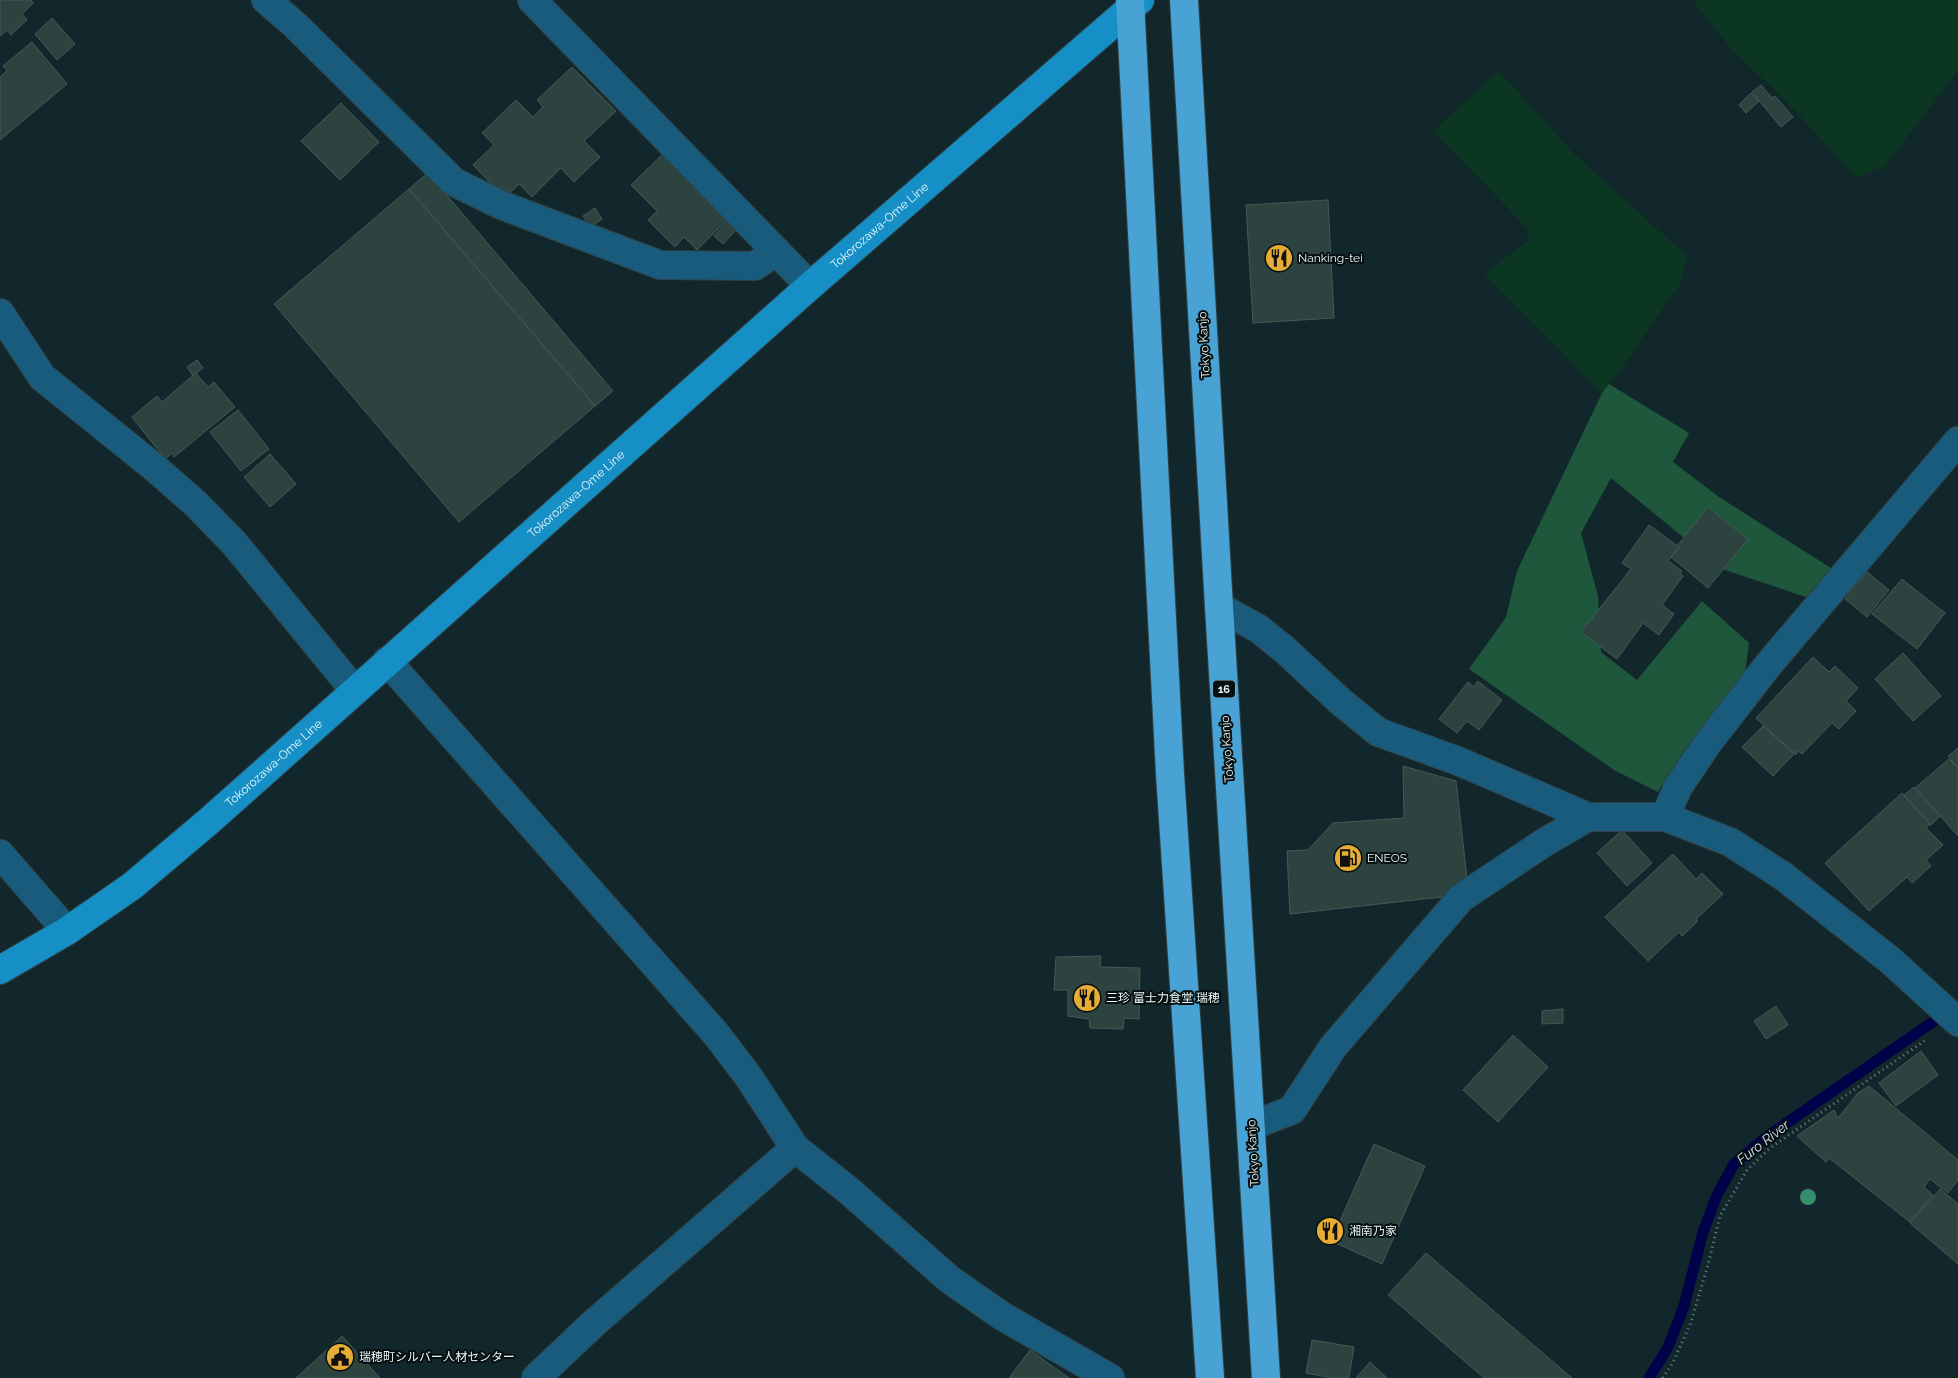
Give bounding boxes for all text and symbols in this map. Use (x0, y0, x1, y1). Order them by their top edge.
street label: Tokorozawa-Ome Line (828, 180, 931, 272)
restaurant icon: Nanking-tei (1264, 243, 1294, 273)
place label: Nanking-tei (1298, 251, 1363, 265)
street label: Tokyo Kanjo (1195, 311, 1213, 379)
street label: Tokorozawa-Ome Line (525, 447, 627, 541)
road number: 16 (1213, 681, 1235, 698)
street label: Tokyo Kanjo (1218, 715, 1236, 783)
street label: Tokorozawa-Ome Line (223, 717, 325, 810)
fuel station icon: ENEOS (1333, 843, 1363, 873)
place label: ENEOS (1367, 851, 1407, 865)
restaurant icon: 三珍 富士力食堂 瑞穂 (1072, 983, 1102, 1013)
place label: 三珍 富士力食堂 瑞穂 (1106, 991, 1220, 1005)
water label: Furo River (1734, 1116, 1793, 1168)
street label: Tokyo Kanjo (1244, 1119, 1262, 1187)
restaurant icon: 湘南乃家 (1315, 1216, 1345, 1246)
place label: 湘南乃家 (1349, 1224, 1397, 1238)
public building icon: 瑞穂町シルバー人材センター (325, 1342, 355, 1372)
place label: 瑞穂町シルバー人材センター (359, 1350, 515, 1364)

